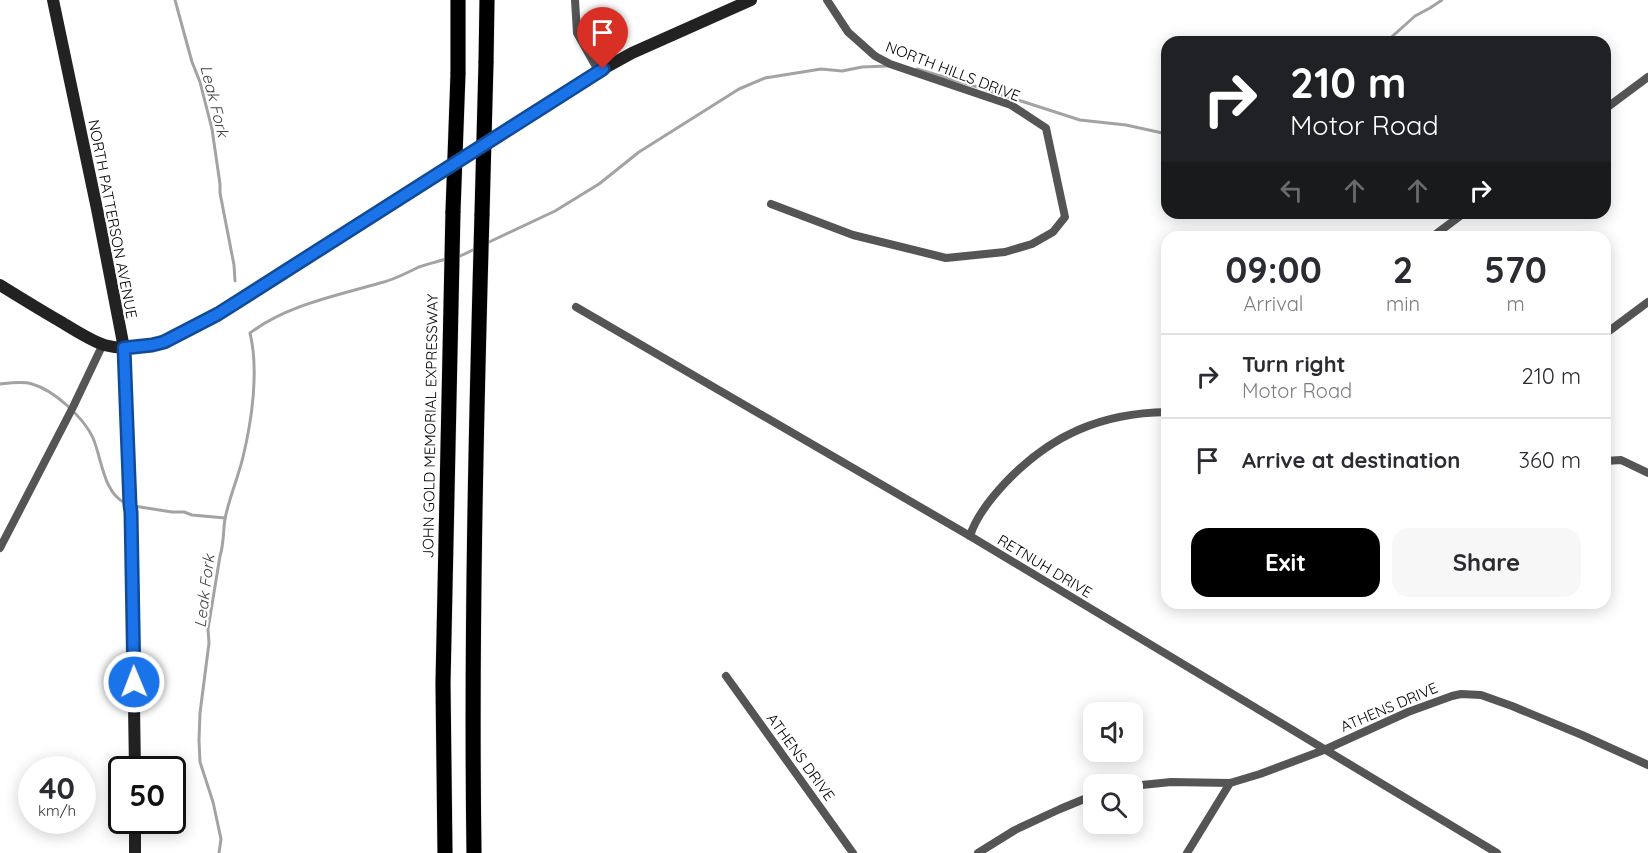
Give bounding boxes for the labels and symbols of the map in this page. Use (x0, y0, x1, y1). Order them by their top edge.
pin (577, 7, 628, 69)
street label: NORTH HILLS DRIVE (883, 37, 1023, 105)
water label: Leak Fork (196, 63, 234, 140)
street label: NORTH PATTERSON AVENUE (84, 118, 142, 320)
street label: JOHN GOLD MEMORIAL EXPRESSWAY (418, 293, 442, 558)
street label: RETNUH DRIVE (994, 530, 1096, 602)
water label: Leak Fork (190, 552, 219, 629)
position arrow (102, 650, 166, 714)
street label: ATHENS DRIVE (1337, 678, 1441, 736)
street label: ATHENS DRIVE (763, 709, 839, 805)
speed limit sign: 50 (108, 756, 186, 834)

